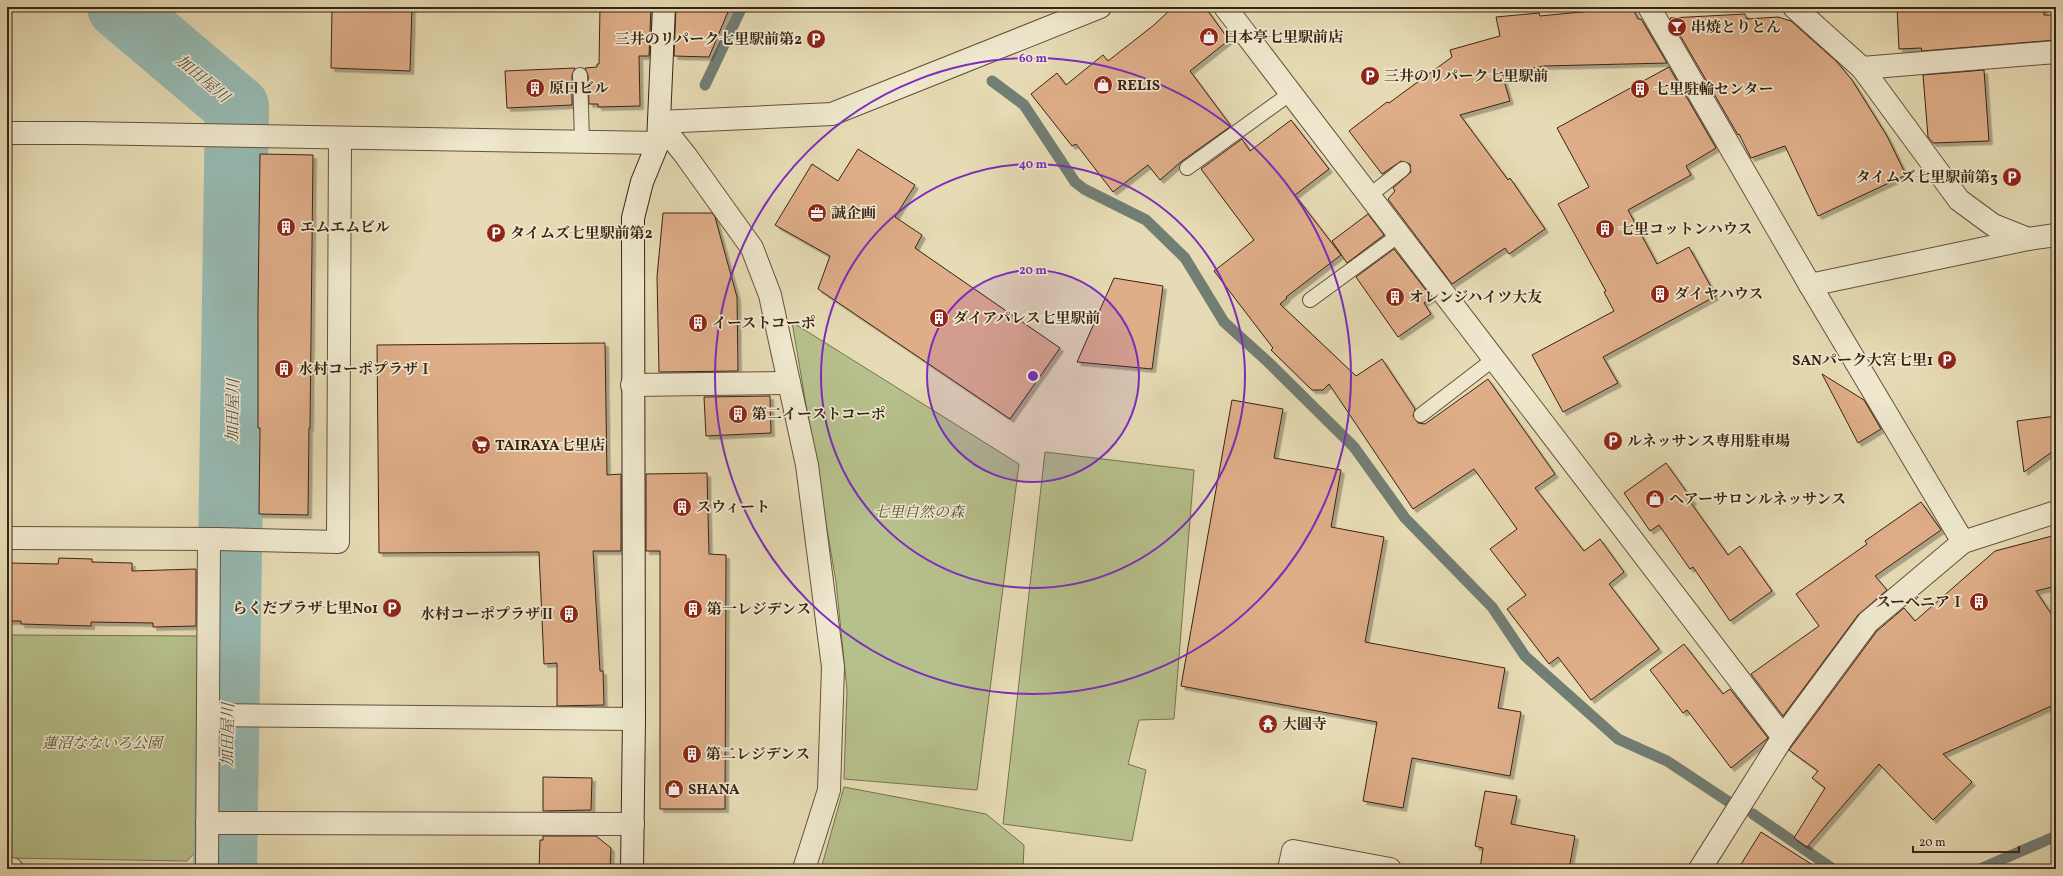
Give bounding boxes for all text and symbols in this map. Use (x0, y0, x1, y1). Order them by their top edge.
bar icon: 串焼とりとん (1666, 16, 1688, 38)
place label: 串焼とりとん (1691, 18, 1781, 39)
shop icon: 日本亭七里駅前店 (1198, 26, 1220, 48)
parking icon: 三井のリパーク七里駅前第2 (805, 28, 827, 50)
place label: 日本亭七里駅前店 (1223, 28, 1343, 49)
place label: 三井のリパーク七里駅前第2 (615, 30, 802, 51)
water label: 加田屋川 (170, 51, 235, 110)
text: 60 m (1019, 51, 1047, 67)
parking icon: 三井のリパーク七里駅前 (1359, 65, 1381, 87)
place label: 三井のリパーク七里駅前 (1384, 67, 1549, 88)
shop icon: RELIS (1092, 74, 1114, 96)
place label: RELIS (1117, 76, 1160, 97)
building icon: 原口ビル (524, 77, 546, 99)
building icon: 七里駐輪センター (1629, 78, 1651, 100)
place label: 原口ビル (549, 79, 609, 100)
place label: 七里駐輪センター (1654, 80, 1773, 101)
text: 40 m (1019, 157, 1048, 173)
parking icon: タイムズ七里駅前第3 (2001, 166, 2023, 188)
place label: タイムズ七里駅前第3 (1856, 168, 1998, 189)
office icon: 誠企画 (806, 202, 828, 224)
place label: 誠企画 (831, 204, 876, 225)
building icon: エムエムビル (275, 216, 297, 238)
place label: エムエムビル (300, 218, 390, 239)
building icon: 七里コットンハウス (1594, 218, 1616, 240)
place label: 七里コットンハウス (1619, 220, 1752, 241)
parking icon: タイムズ七里駅前第2 (485, 222, 507, 244)
place label: タイムズ七里駅前第2 (510, 224, 653, 245)
text: 20 m (1019, 263, 1047, 279)
building icon: ダイヤハウス (1649, 283, 1671, 305)
place label: ダイヤハウス (1674, 285, 1763, 306)
building icon: オレンジハイツ大友 (1384, 286, 1406, 308)
place label: オレンジハイツ大友 (1409, 288, 1542, 309)
building icon: ダイアパレス七里駅前 (928, 307, 950, 329)
place label: ダイアパレス七里駅前 (953, 309, 1101, 330)
building icon: イーストコーポ (687, 312, 709, 334)
place label: イーストコーポ (712, 314, 816, 335)
parking icon: SANパーク大宮七里1 (1936, 349, 1958, 371)
place label: SANパーク大宮七里1 (1792, 351, 1933, 372)
building icon: 水村コーポプラザⅠ (273, 358, 295, 380)
place label: 水村コーポプラザⅠ (298, 360, 433, 381)
centre of rings (1026, 369, 1040, 383)
water label: 加田屋川 (222, 377, 246, 443)
building icon: 第二イーストコーポ (727, 403, 749, 425)
place label: 第二イーストコーポ (752, 405, 886, 426)
parking icon: ルネッサンス専用駐車場 (1602, 430, 1624, 452)
place label: ルネッサンス専用駐車場 (1627, 432, 1790, 453)
supermarket icon: TAIRAYA七里店 (470, 434, 492, 456)
place label: TAIRAYA七里店 (495, 436, 605, 457)
shop icon: ヘアーサロンルネッサンス (1644, 488, 1666, 510)
place label: ヘアーサロンルネッサンス (1669, 490, 1846, 511)
building icon: スウィート (671, 496, 693, 518)
place label: スウィート (696, 498, 770, 519)
park label: 七里自然の森 (874, 503, 966, 524)
building icon: スーベニアⅠ (1968, 591, 1990, 613)
place label: スーベニアⅠ (1876, 593, 1965, 614)
parking icon: らくだプラザ七里No1 (381, 597, 403, 619)
building icon: 第一レジデンス (682, 598, 704, 620)
place label: らくだプラザ七里No1 (232, 599, 378, 620)
place label: 第一レジデンス (707, 600, 811, 621)
building icon: 水村コーポプラザⅡ (558, 603, 580, 625)
place label: 水村コーポプラザⅡ (420, 605, 555, 626)
water label: 加田屋川 (217, 701, 241, 767)
temple icon: 大圓寺 (1257, 713, 1279, 735)
place label: 大圓寺 (1282, 715, 1327, 736)
park label: 蓮沼なないろ公園 (42, 734, 165, 755)
building icon: 第二レジデンス (681, 743, 703, 765)
place label: 第二レジデンス (706, 745, 810, 766)
shop icon: SHANA (663, 778, 685, 800)
place label: SHANA (688, 780, 740, 801)
scale bar (1913, 828, 2019, 854)
text: 20 m (1919, 835, 1946, 851)

